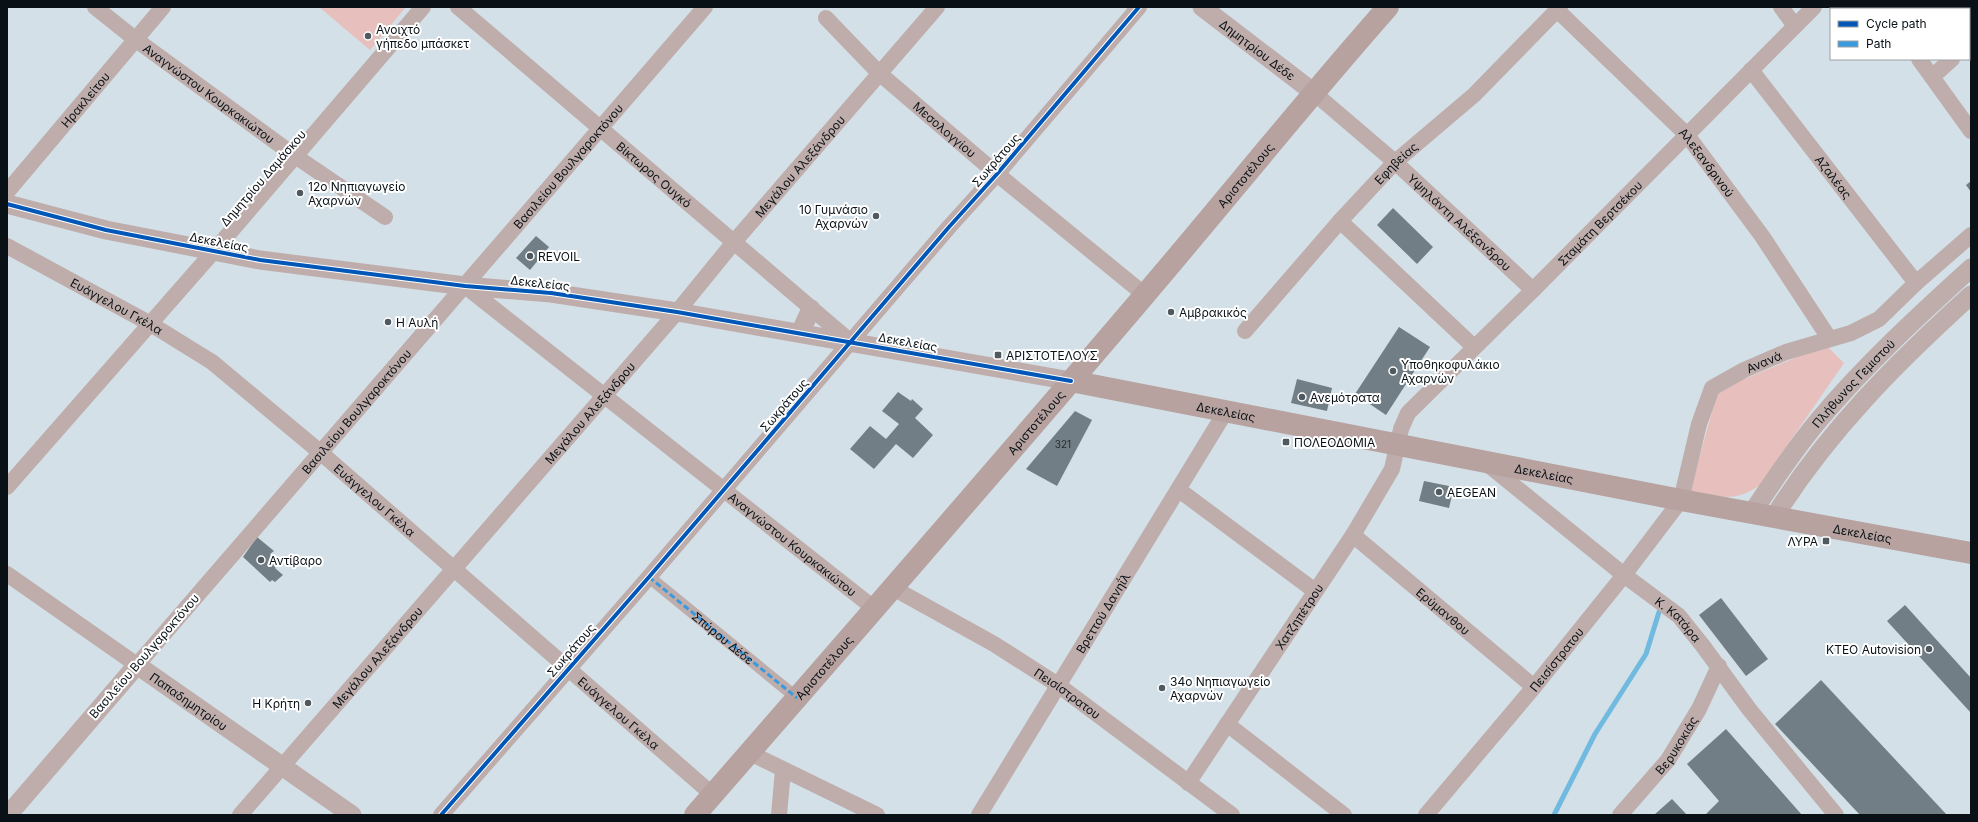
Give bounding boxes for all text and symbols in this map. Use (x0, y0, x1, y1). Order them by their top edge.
legend (1830, 8, 1970, 60)
street label: Δημητρίου Δέδε (1217, 16, 1298, 83)
text: Cycle path (1866, 16, 1927, 31)
place label: Ανοιχτό γήπεδο μπάσκετ (376, 22, 469, 51)
marker: Ανοιχτό γήπεδο μπάσκετ (363, 31, 373, 41)
text: Path (1866, 36, 1891, 51)
street label: Αναγνώστου Κουρκακιώτου (140, 40, 278, 146)
street label: Ηρακλείτου (57, 69, 113, 130)
street label: Μεσολογγίου (910, 98, 979, 160)
street label: Βασιλείου Βουλγαροκτόνου (510, 100, 626, 231)
street label: Μεγάλου Αλεξάνδρου (752, 112, 848, 220)
street label: Αλεξανδρινού (1676, 124, 1738, 200)
street label: Δημητρίου Δαμάσκου (217, 127, 309, 229)
street label: Σωκράτους (969, 130, 1023, 190)
street label: Βίκτωρος Ουγκό (614, 138, 695, 211)
street label: Εφηβείας (1371, 138, 1421, 187)
street label: Αριστοτέλους (1214, 139, 1277, 211)
street label: Αζαλέας (1812, 152, 1855, 202)
street label: Υψηλάντη Αλέξανδρου (1405, 170, 1515, 274)
street label: Σταμάτη Βερτσέκου (1554, 177, 1645, 268)
place label: 12ο Νηπιαγωγείο Αχαρνών (308, 179, 406, 208)
marker: 12ο Νηπιαγωγείο Αχαρνών (295, 188, 305, 198)
place label: 10 Γυμνάσιο Αχαρνών (799, 202, 868, 231)
marker: 10 Γυμνάσιο Αχαρνών (871, 211, 881, 221)
street label: Δεκελείας (188, 229, 250, 255)
place label: REVOIL (538, 249, 580, 264)
marker: REVOIL (525, 251, 535, 261)
street label: Δεκελείας (510, 272, 571, 294)
street label: Ευάγγελου Γκέλα (68, 274, 166, 337)
place label: Αμβρακικός (1179, 305, 1247, 320)
marker: Αμβρακικός (1166, 307, 1176, 317)
place label: Η Αυλή (396, 315, 438, 330)
marker: Η Αυλή (383, 317, 393, 327)
street label: Δεκελείας (877, 329, 939, 355)
street label: Πλήθωνος Γεμιστού (1808, 336, 1898, 430)
street label: Βασιλείου Βουλγαροκτόνου (298, 346, 414, 477)
street label: Ανανά (1744, 347, 1784, 376)
place label: ΑΡΙΣΤΟΤΕΛΟΥΣ (1006, 348, 1098, 363)
marker: ΑΡΙΣΤΟΤΕΛΟΥΣ (993, 350, 1003, 360)
place label: Υποθηκοφυλάκιο Αχαρνών (1401, 357, 1500, 386)
street label: Μεγάλου Αλεξάνδρου (541, 359, 638, 467)
marker: Υποθηκοφυλάκιο Αχαρνών (1388, 366, 1398, 376)
street label: Σωκράτους (757, 375, 811, 435)
street label: Αριστοτέλους (1004, 387, 1068, 458)
place label: Ανεμότρατα (1310, 390, 1380, 405)
marker: Ανεμότρατα (1297, 392, 1307, 402)
street label: Δεκελείας (1195, 398, 1257, 424)
place label: ΠΟΛΕΟΔΟΜΙΑ (1294, 435, 1375, 450)
marker: ΠΟΛΕΟΔΟΜΙΑ (1281, 437, 1291, 447)
house number: 321 (1055, 438, 1071, 450)
street label: Ευάγγελου Γκέλα (331, 460, 419, 539)
street label: Δεκελείας (1513, 460, 1575, 486)
place label: AEGEAN (1447, 485, 1496, 500)
marker: AEGEAN (1434, 487, 1444, 497)
street label: Αναγνώστου Κουρκακιώτου (725, 489, 860, 599)
street label: Δεκελείας (1832, 520, 1893, 546)
place label: ΛΥΡΑ (1787, 534, 1818, 549)
marker: ΛΥΡΑ (1821, 536, 1831, 546)
place label: Αντίβαρο (269, 553, 322, 568)
marker: Αντίβαρο (256, 555, 266, 565)
street label: Βρεττού Δανηΐλ (1072, 569, 1133, 656)
street label: Χατζηπέτρου (1272, 581, 1326, 652)
street label: Ερύμανθου (1413, 584, 1473, 638)
street label: Βασιλείου Βουλγαροκτόνου (86, 591, 202, 721)
street label: Κ. Κατάρα (1652, 593, 1704, 645)
street label: Μεγάλου Αλεξάνδρου (329, 603, 425, 711)
street label: Σπύρου Δέδε (690, 608, 757, 667)
street label: Σωκράτους (544, 620, 598, 680)
street label: Πεισίστρατου (1526, 624, 1587, 694)
street label: Αριστοτέλους (792, 632, 856, 702)
place label: ΚΤΕΟ Autovision (1826, 642, 1921, 657)
marker: ΚΤΕΟ Autovision (1924, 644, 1934, 654)
street label: Πεισίστρατου (1032, 664, 1104, 722)
street label: Παπαδημητρίου (147, 669, 230, 733)
street label: Ευάγγελου Γκέλα (575, 673, 663, 752)
place label: 34o Νηπιαγωγείο Αχαρνών (1170, 674, 1271, 703)
marker: 34o Νηπιαγωγείο Αχαρνών (1157, 683, 1167, 693)
place label: Η Κρήτη (252, 696, 300, 711)
marker: Η Κρήτη (303, 698, 313, 708)
street label: Βερυκοκιάς (1652, 713, 1701, 777)

